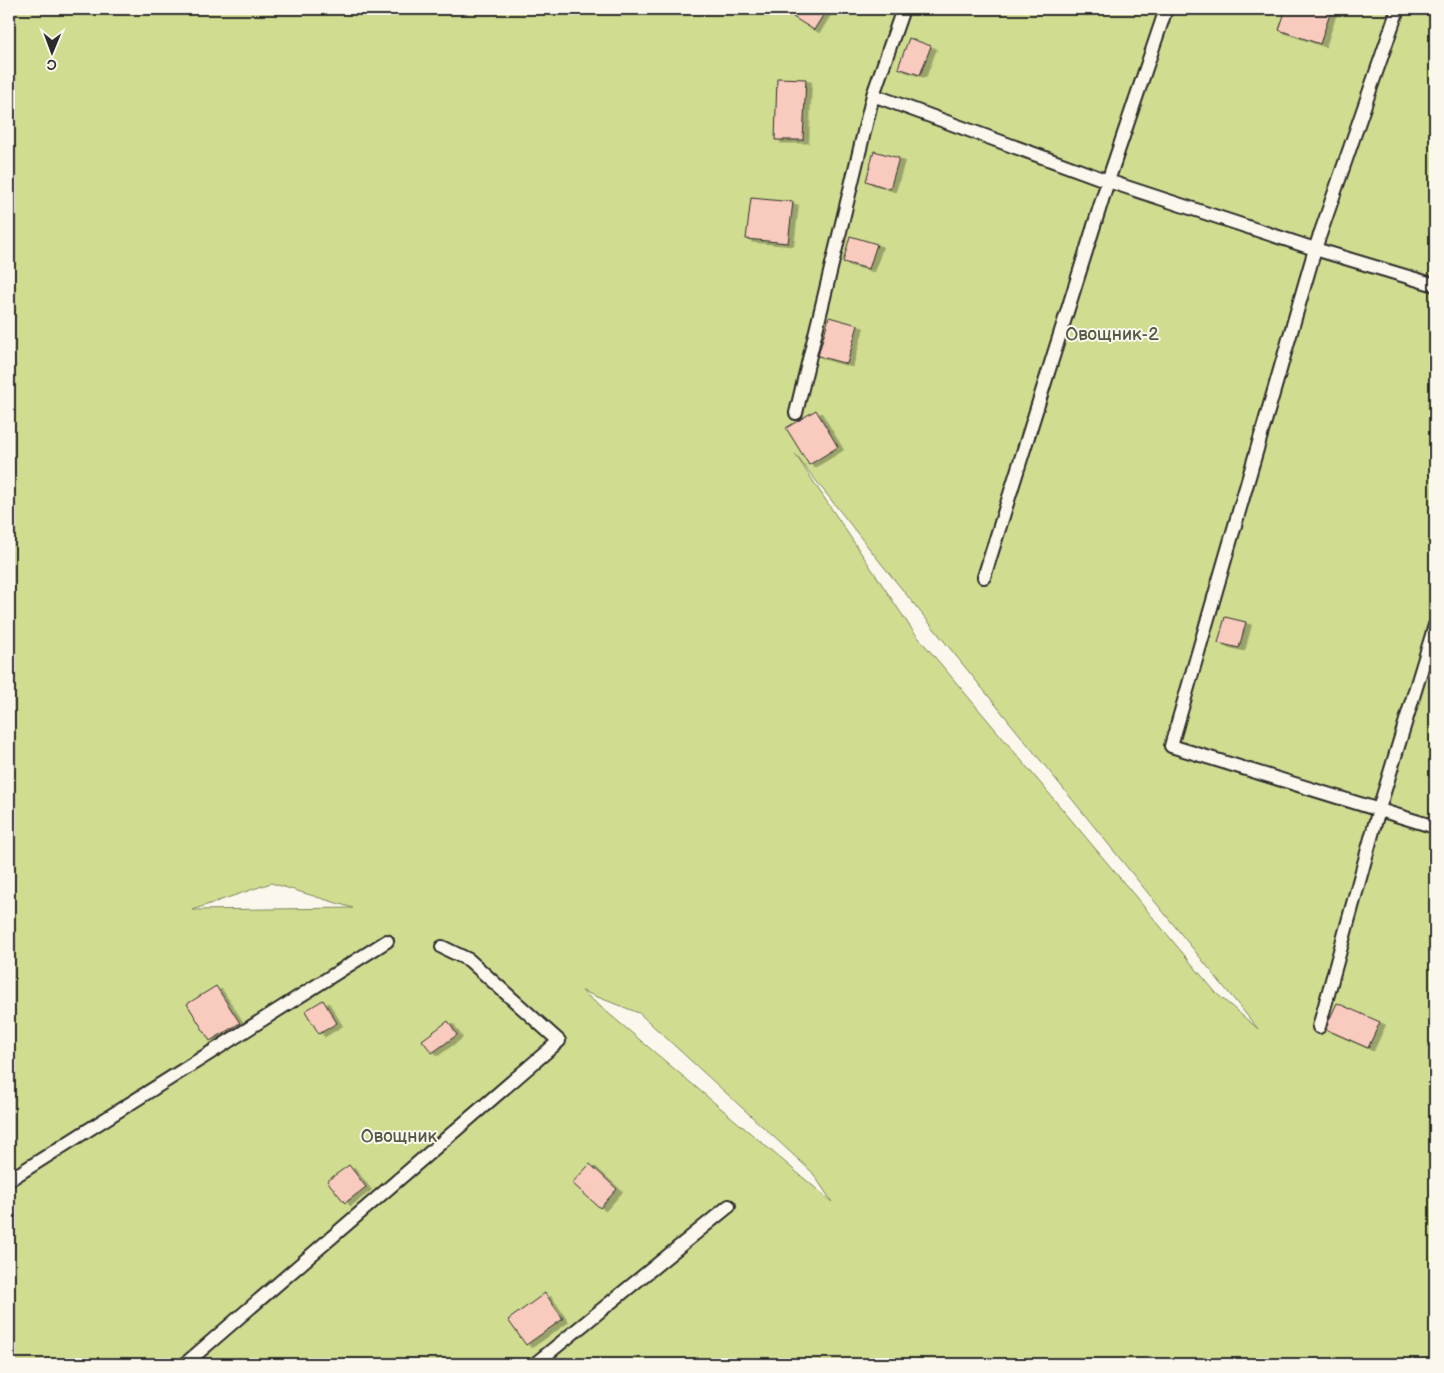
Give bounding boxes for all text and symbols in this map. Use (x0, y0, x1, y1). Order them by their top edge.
north arrow (28, 28, 78, 78)
text: С (47, 56, 57, 73)
park label: Овощник-2 (1065, 324, 1159, 345)
park label: Овощник (361, 1126, 438, 1147)

